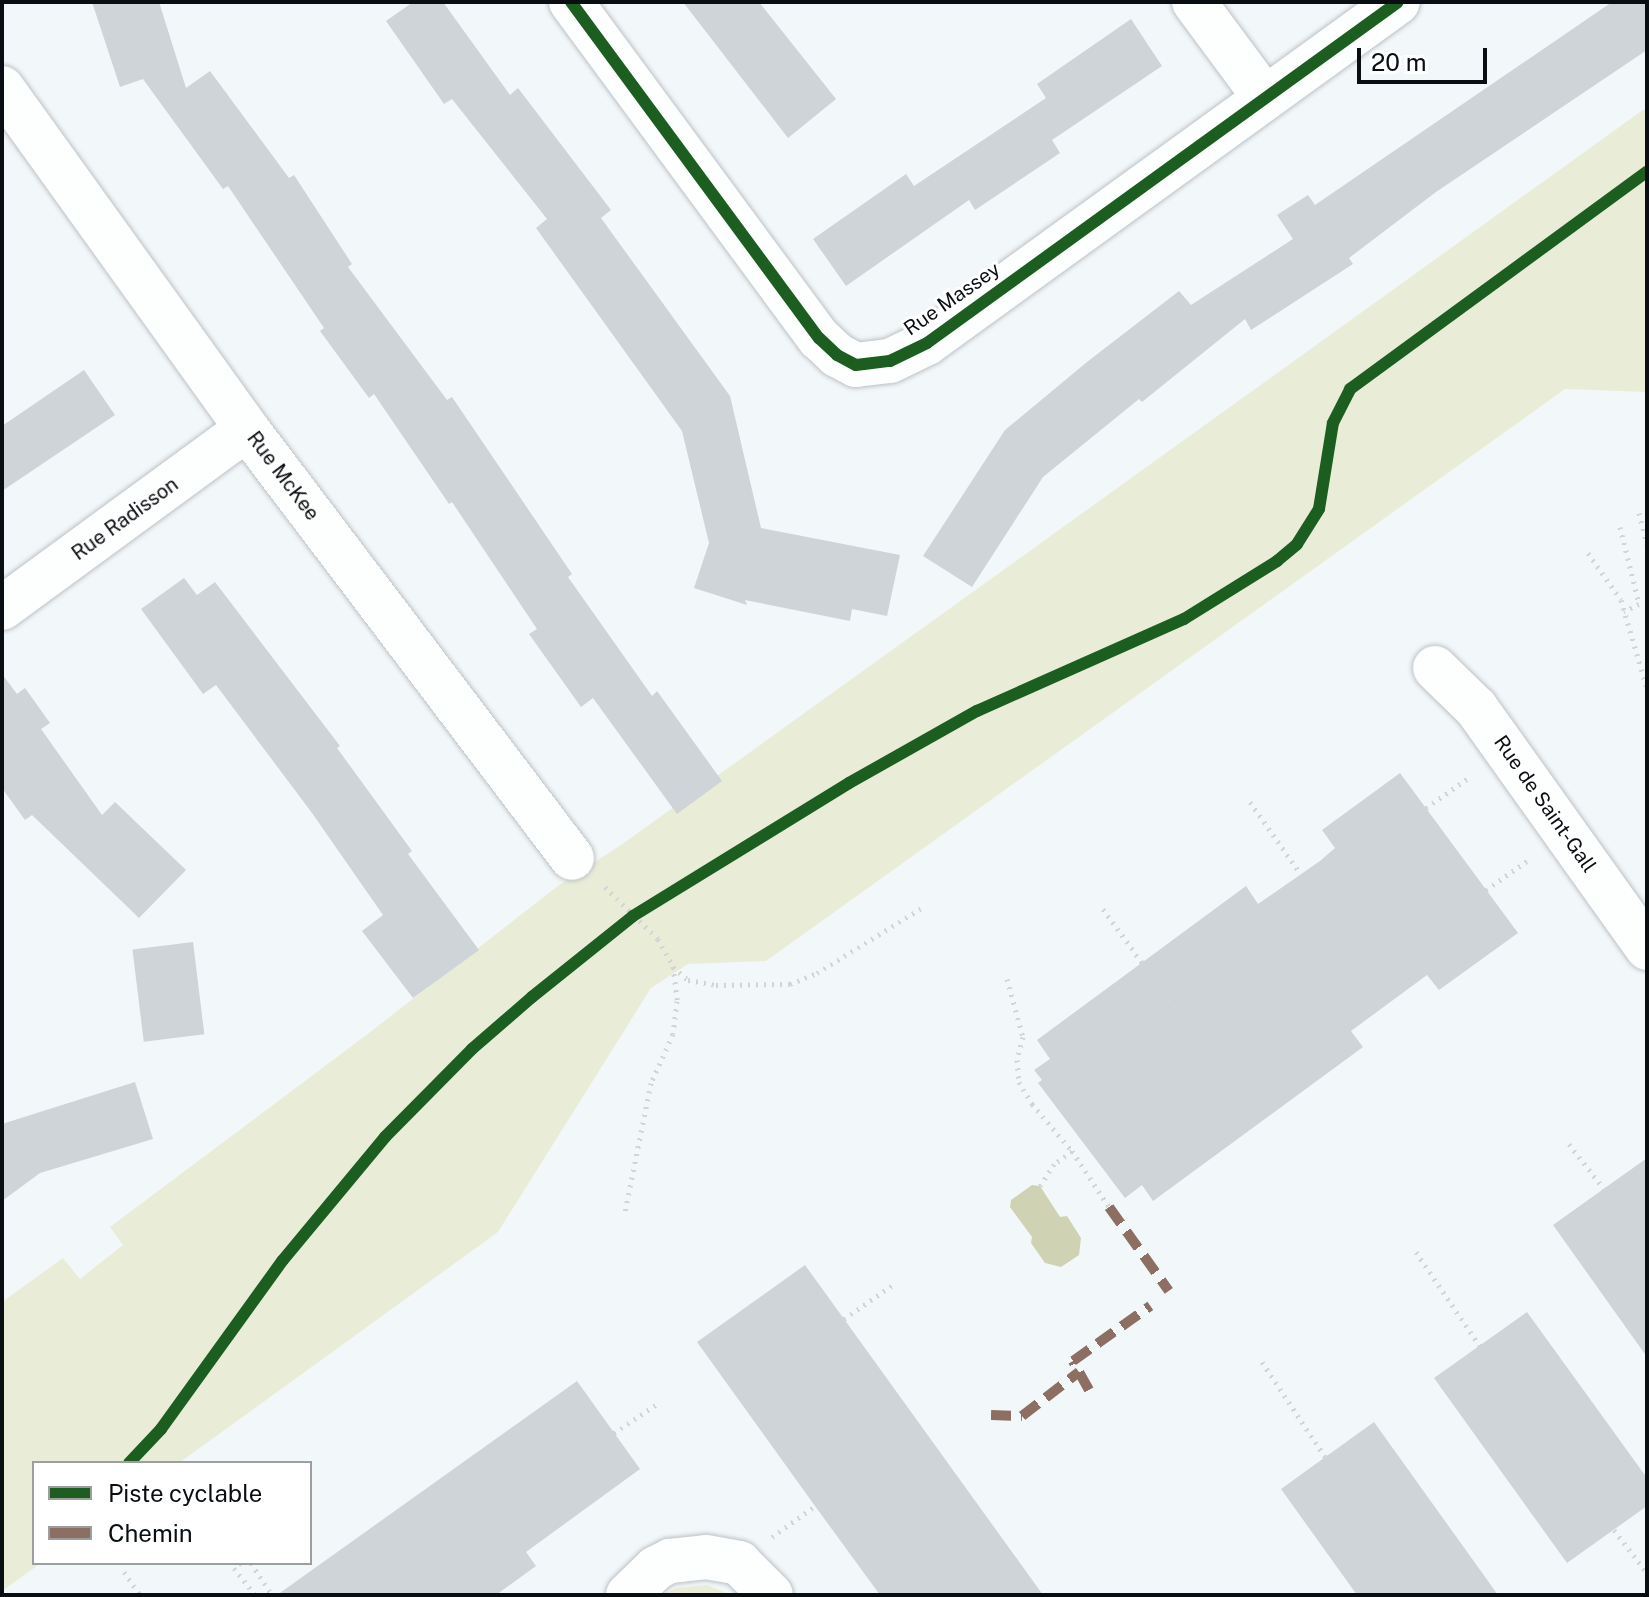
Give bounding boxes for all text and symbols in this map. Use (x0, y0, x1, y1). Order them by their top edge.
scale bar (1361, 32, 1491, 82)
text: 20 m (1371, 48, 1427, 76)
street label: Rue Massey (899, 257, 1005, 341)
street label: Rue McKee (242, 427, 324, 525)
street label: Rue Radisson (67, 472, 183, 566)
street label: Rue de Saint-Gall (1489, 731, 1601, 877)
legend (32, 1461, 312, 1565)
text: Piste cyclable (108, 1479, 262, 1507)
text: Chemin (108, 1519, 193, 1547)

